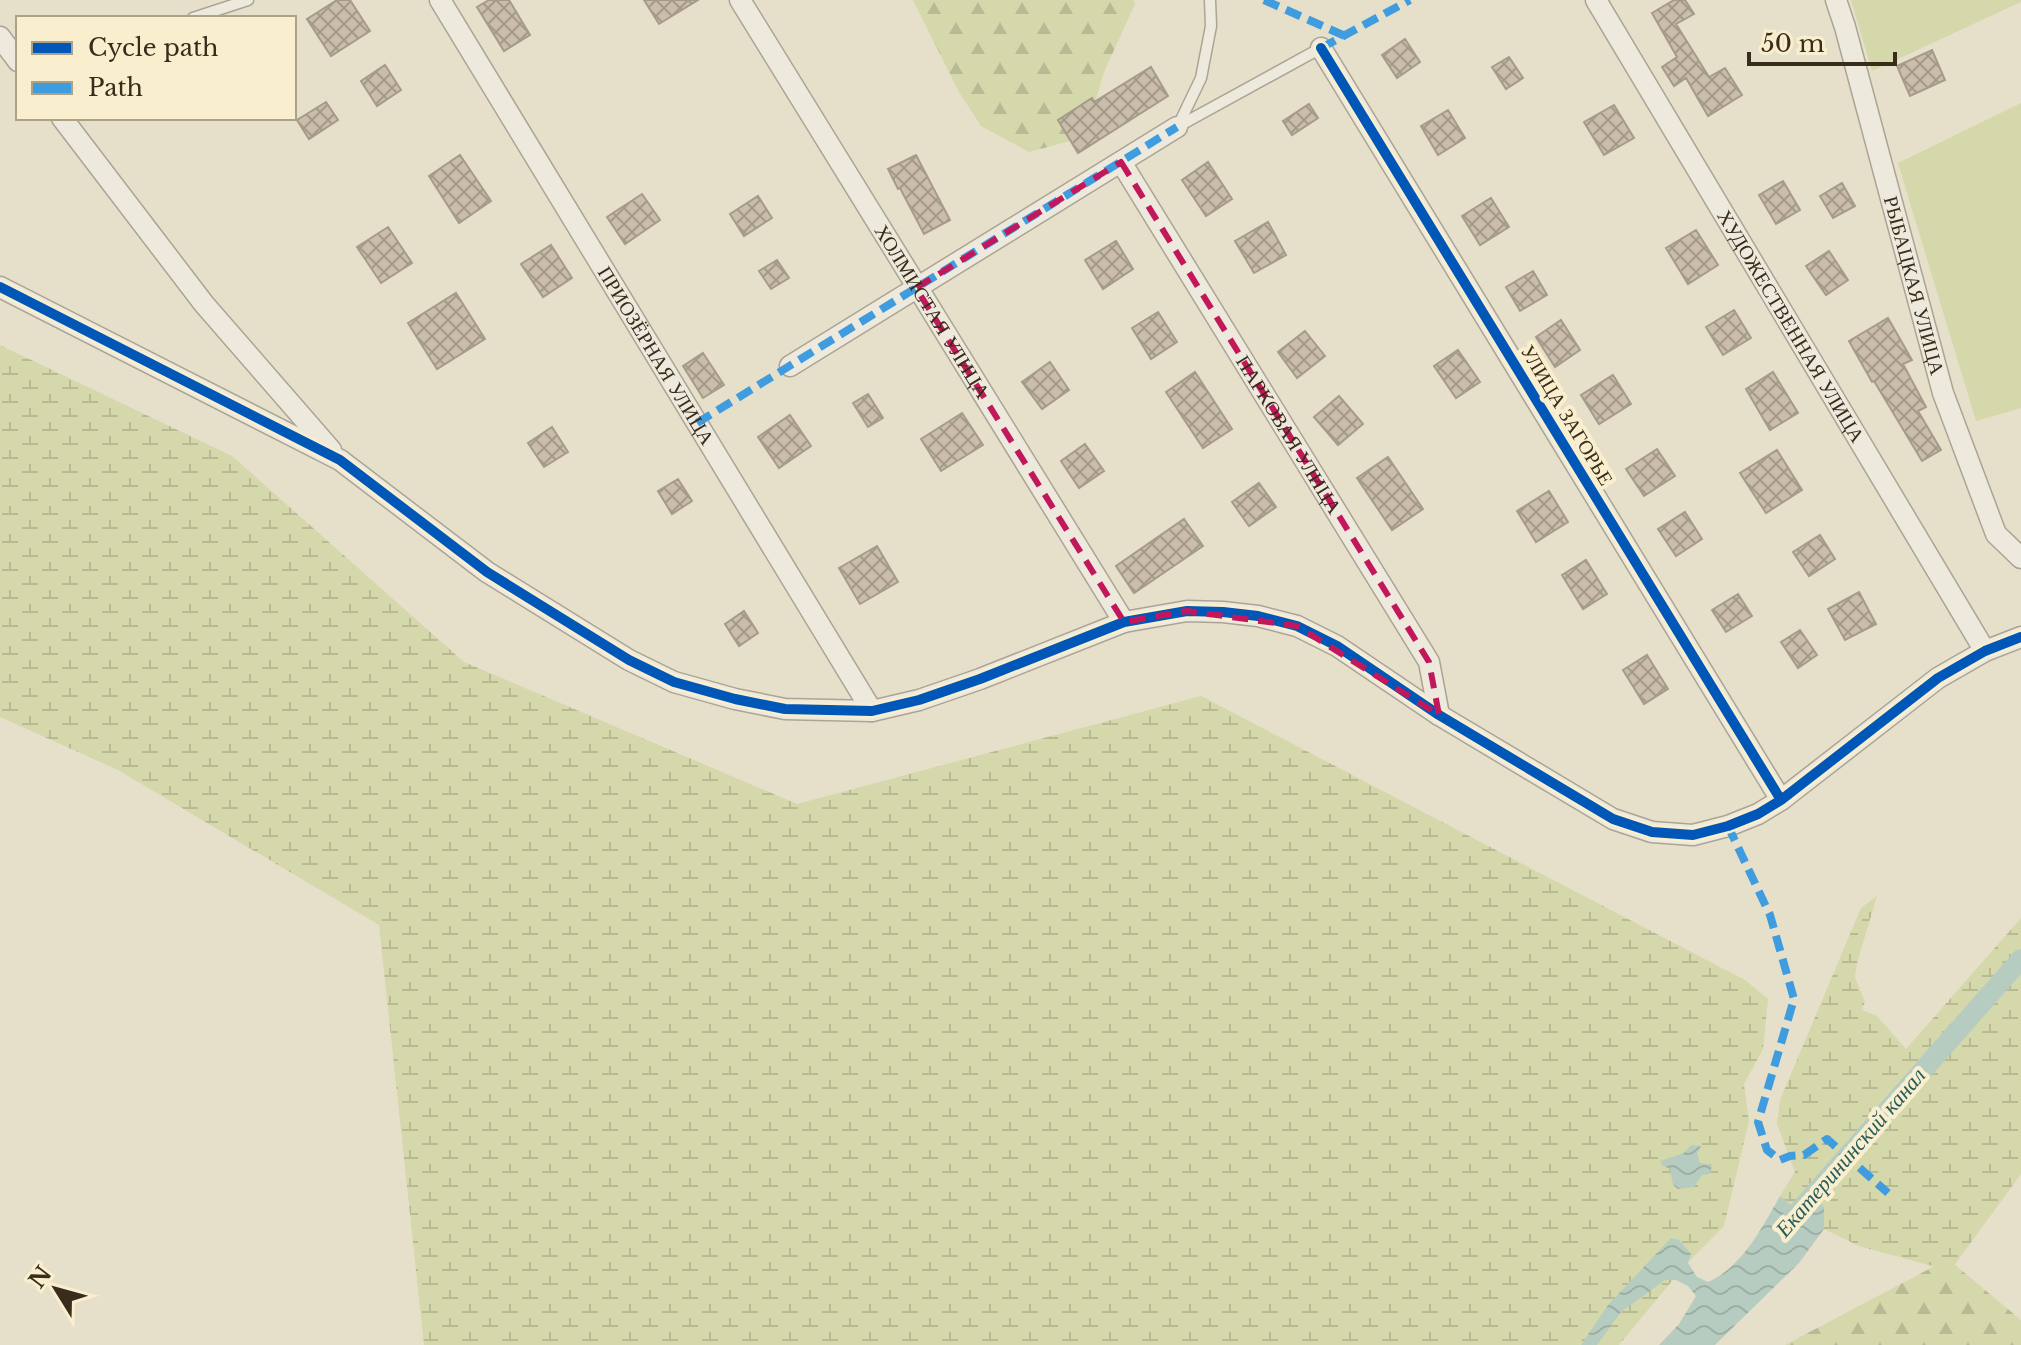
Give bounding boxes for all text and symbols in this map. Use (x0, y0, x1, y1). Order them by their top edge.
legend (16, 16, 296, 120)
scale bar (1749, 16, 1895, 66)
text: 50 m (1761, 29, 1825, 58)
text: Cycle path (88, 33, 219, 62)
text: Path (88, 73, 143, 102)
street label: РЫБАЦКАЯ УЛИЦА (1879, 193, 1950, 378)
street label: ХУДОЖЕСТВЕННАЯ УЛИЦА (1712, 206, 1870, 447)
street label: ХОЛМИСТАЯ УЛИЦА (870, 220, 995, 403)
street label: ПРИОЗЁРНАЯ УЛИЦА (593, 262, 720, 450)
street label: УЛИЦА ЗАГОРЬЕ (1516, 341, 1618, 489)
street label: ПАРКОВАЯ УЛИЦА (1231, 351, 1347, 519)
water label: Екатерининский канал (1769, 1062, 1931, 1243)
north arrow (16, 1249, 96, 1329)
text: N (23, 1261, 58, 1294)

